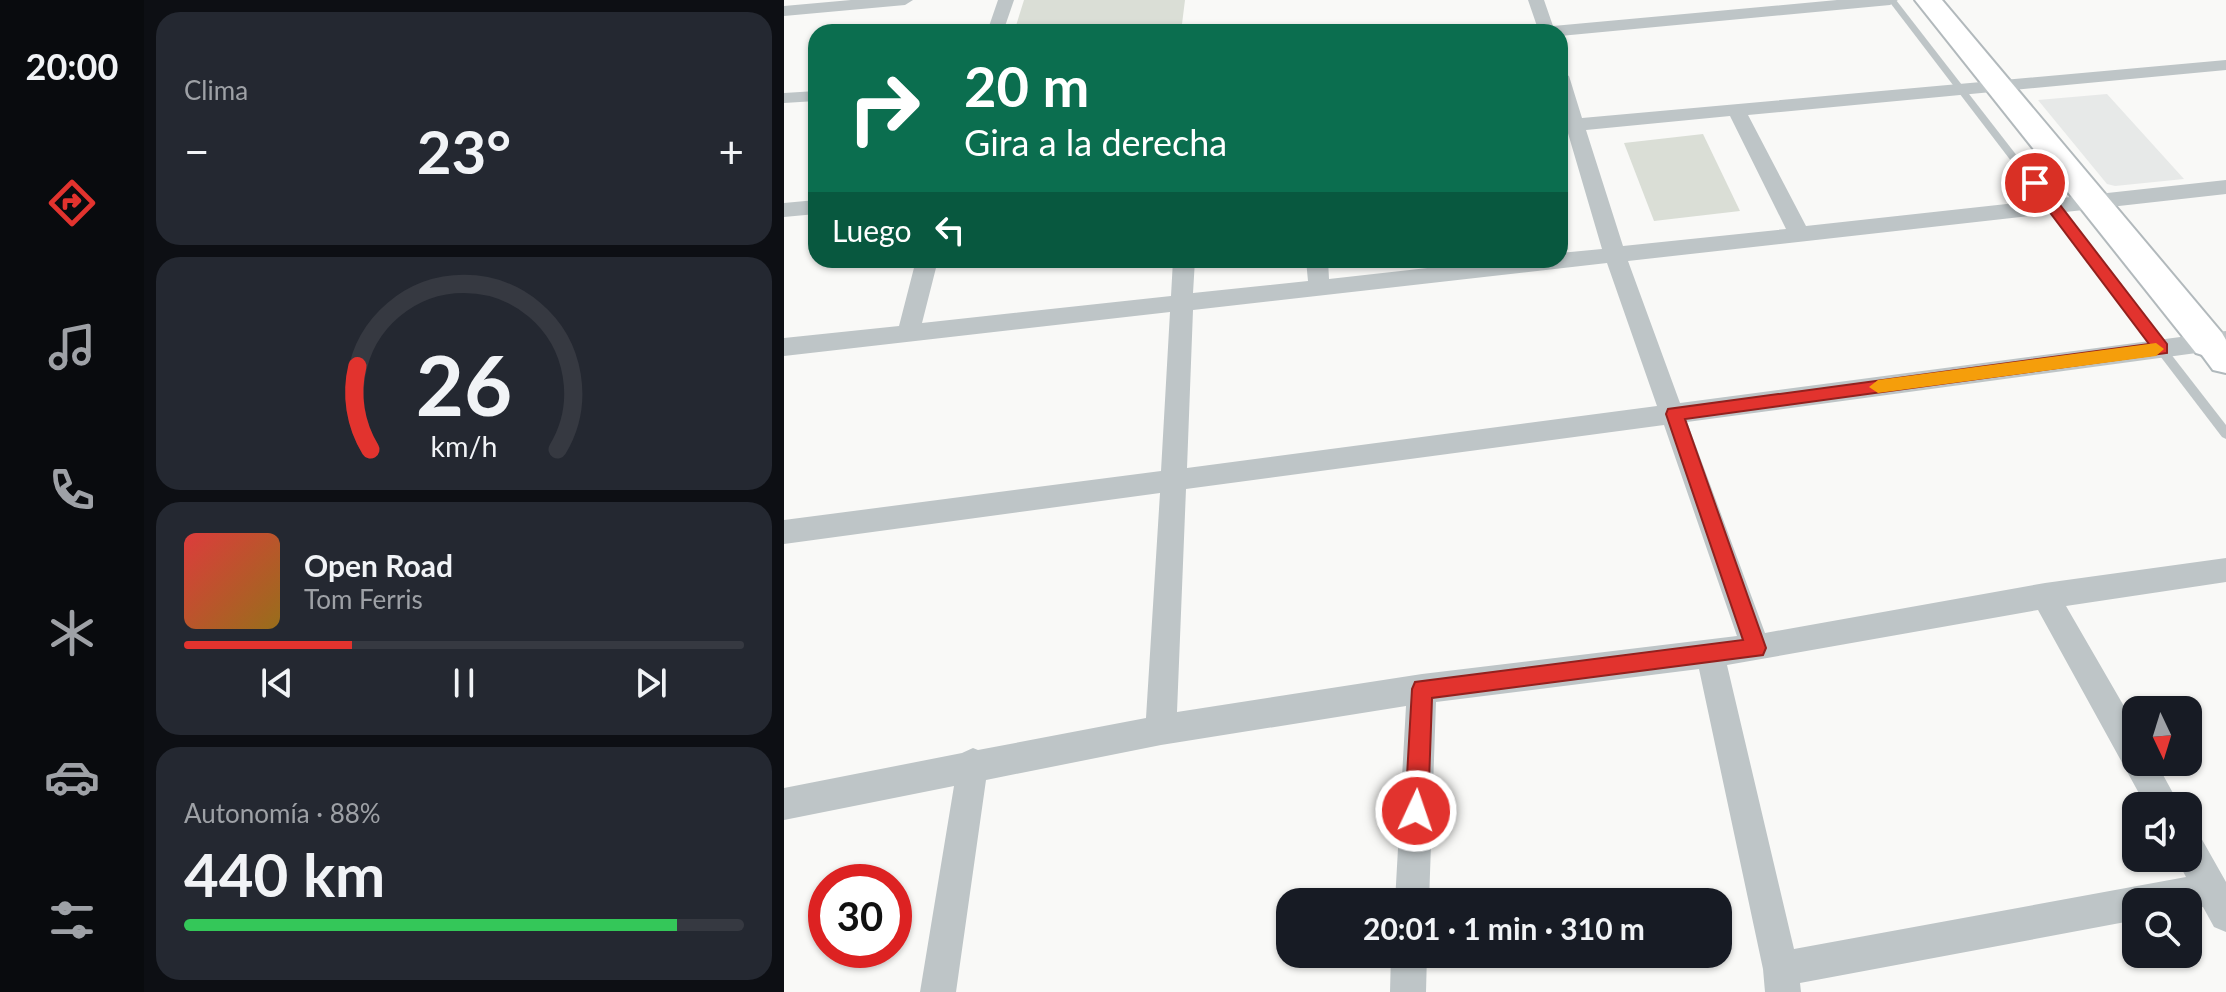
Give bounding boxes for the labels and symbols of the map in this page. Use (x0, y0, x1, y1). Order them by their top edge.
pin (2001, 149, 2069, 217)
north arrow (2122, 696, 2202, 776)
position arrow (1374, 769, 1458, 853)
speed limit sign: 30 (808, 864, 912, 968)

